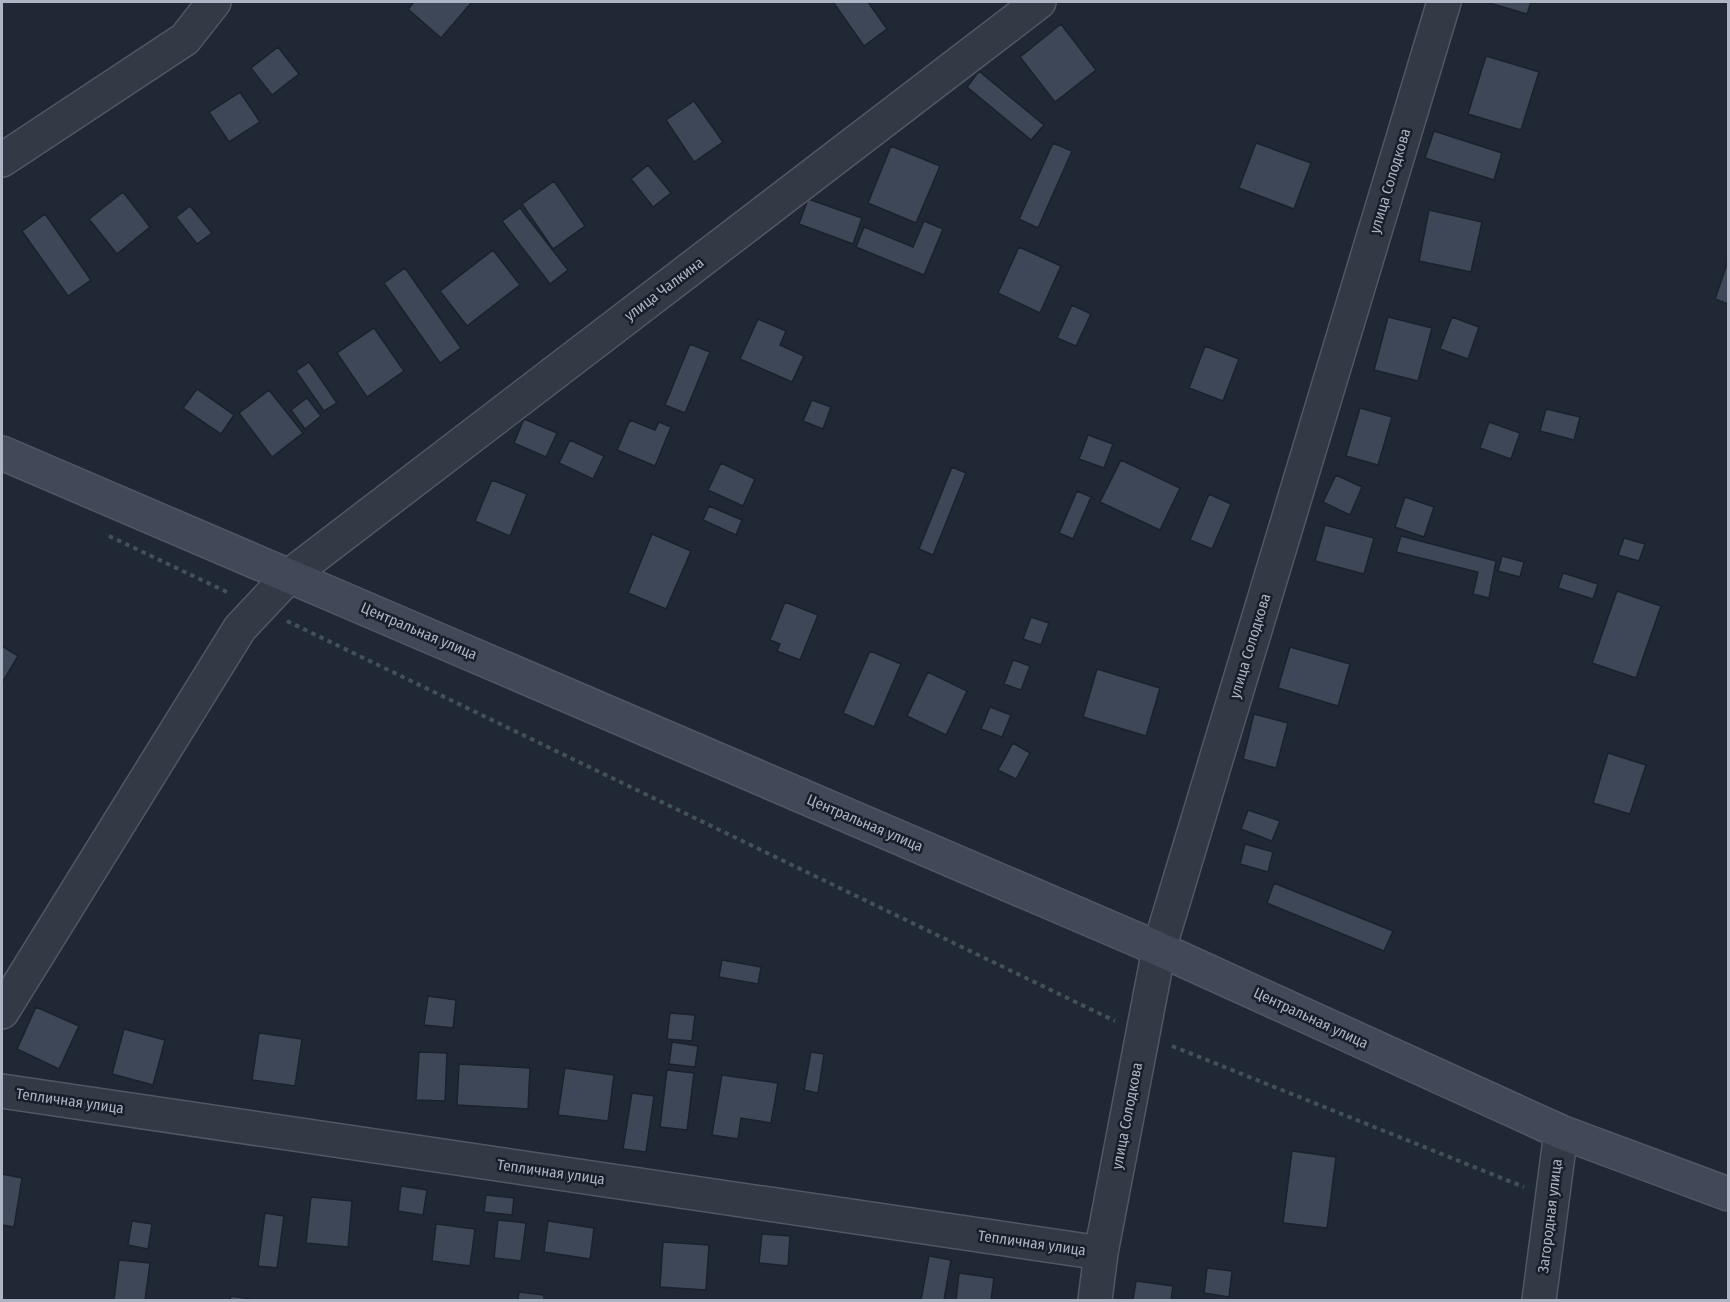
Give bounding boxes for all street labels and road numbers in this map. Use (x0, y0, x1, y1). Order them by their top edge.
street label: улица Солодкова (1366, 126, 1414, 236)
street label: улица Чалкина (621, 253, 707, 325)
street label: улица Солодкова (1226, 591, 1274, 701)
street label: Центральная улица (358, 598, 480, 664)
street label: Центральная улица (804, 790, 926, 856)
street label: Центральная улица (1251, 984, 1371, 1052)
street label: улица Солодкова (1108, 1061, 1146, 1171)
street label: Тепличная улица (15, 1085, 125, 1117)
street label: Тепличная улица (496, 1156, 606, 1188)
street label: Загородная улица (1534, 1158, 1566, 1274)
street label: Тепличная улица (977, 1227, 1087, 1259)

